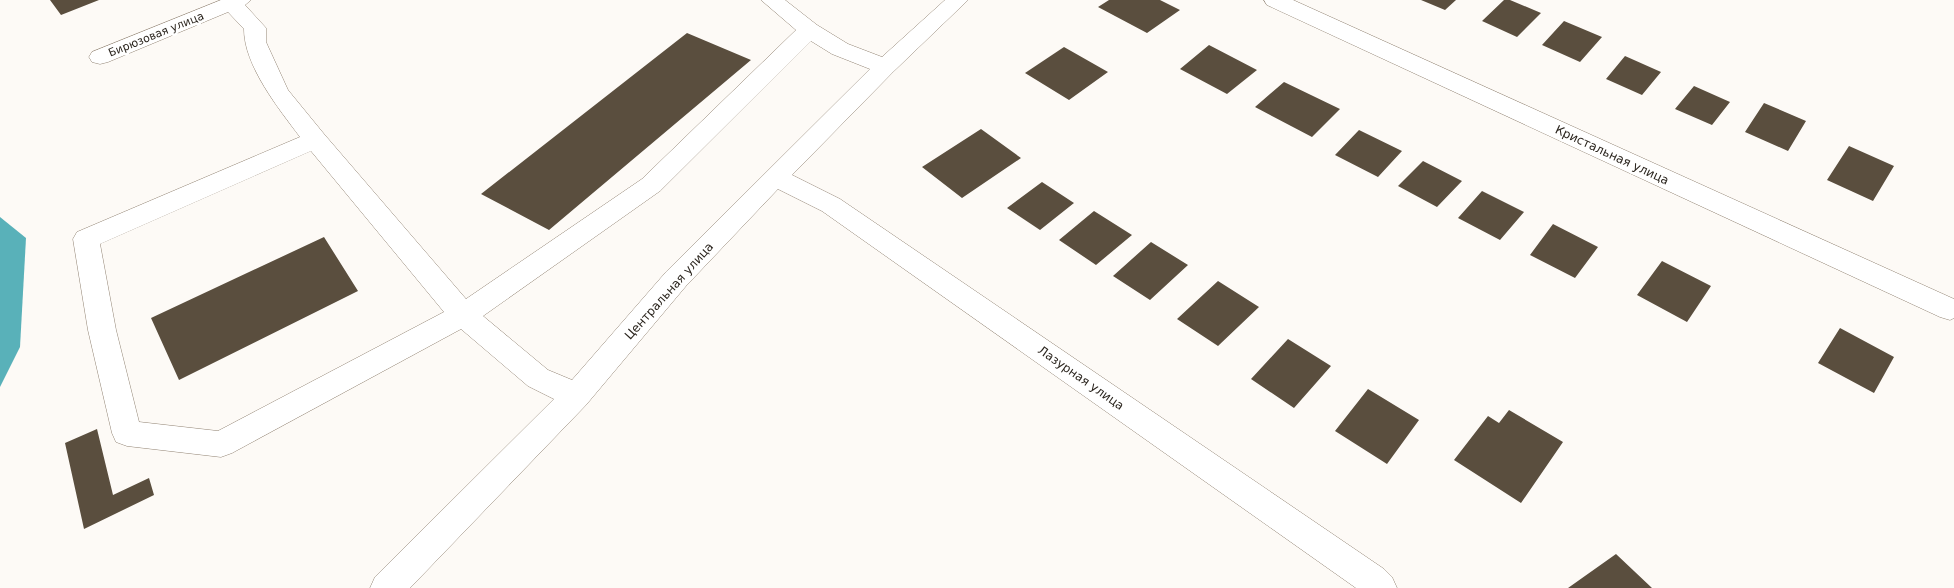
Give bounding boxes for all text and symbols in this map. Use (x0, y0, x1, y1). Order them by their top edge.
street label: Бирюзовая улица (107, 9, 206, 60)
street label: Кристальная улица (1553, 122, 1671, 188)
street label: Центральная улица (622, 240, 716, 342)
street label: Лазурная улица (1035, 343, 1127, 413)

